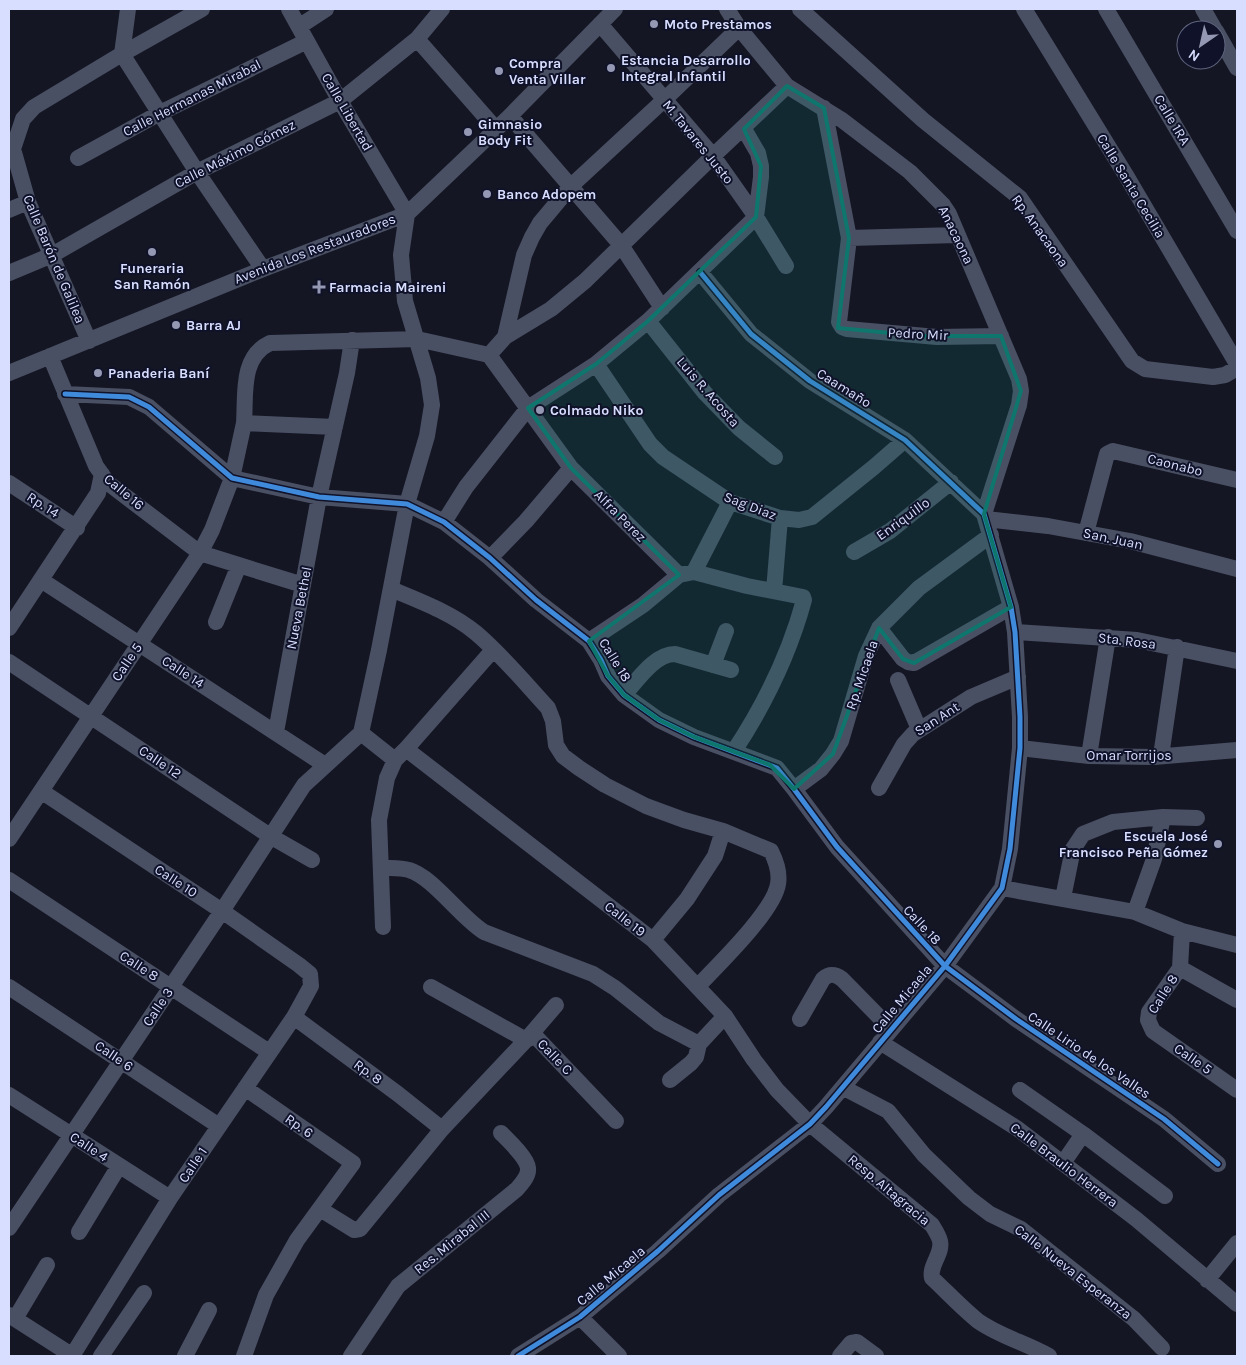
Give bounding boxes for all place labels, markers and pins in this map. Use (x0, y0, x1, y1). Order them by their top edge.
place label: Moto Prestamos (664, 16, 772, 33)
marker: Moto Prestamos (648, 18, 660, 30)
place label: Estancia Desarrollo Integral Infantil (621, 52, 751, 85)
place label: Compra Venta Villar (509, 55, 586, 88)
marker: Estancia Desarrollo Integral Infantil (605, 62, 617, 74)
marker: Compra Venta Villar (493, 65, 505, 77)
place label: Gimnasio Body Fit (478, 116, 542, 149)
marker: Gimnasio Body Fit (462, 126, 474, 138)
place label: Banco Adopem (497, 186, 596, 203)
marker: Banco Adopem (481, 188, 493, 200)
marker: Funeraria San Ramón (146, 246, 158, 258)
place label: Funeraria San Ramón (114, 260, 190, 293)
place label: Farmacia Maireni (329, 279, 446, 296)
marker: Farmacia Maireni (313, 281, 325, 293)
place label: Barra AJ (186, 317, 241, 334)
marker: Barra AJ (170, 319, 182, 331)
place label: Panaderia Baní (108, 365, 210, 382)
marker: Panaderia Baní (92, 367, 104, 379)
place label: Colmado Niko (550, 402, 644, 419)
marker: Colmado Niko (534, 404, 546, 416)
place label: Escuela José Francisco Peña Gómez (1059, 828, 1208, 861)
marker: Escuela José Francisco Peña Gómez (1212, 838, 1224, 850)

